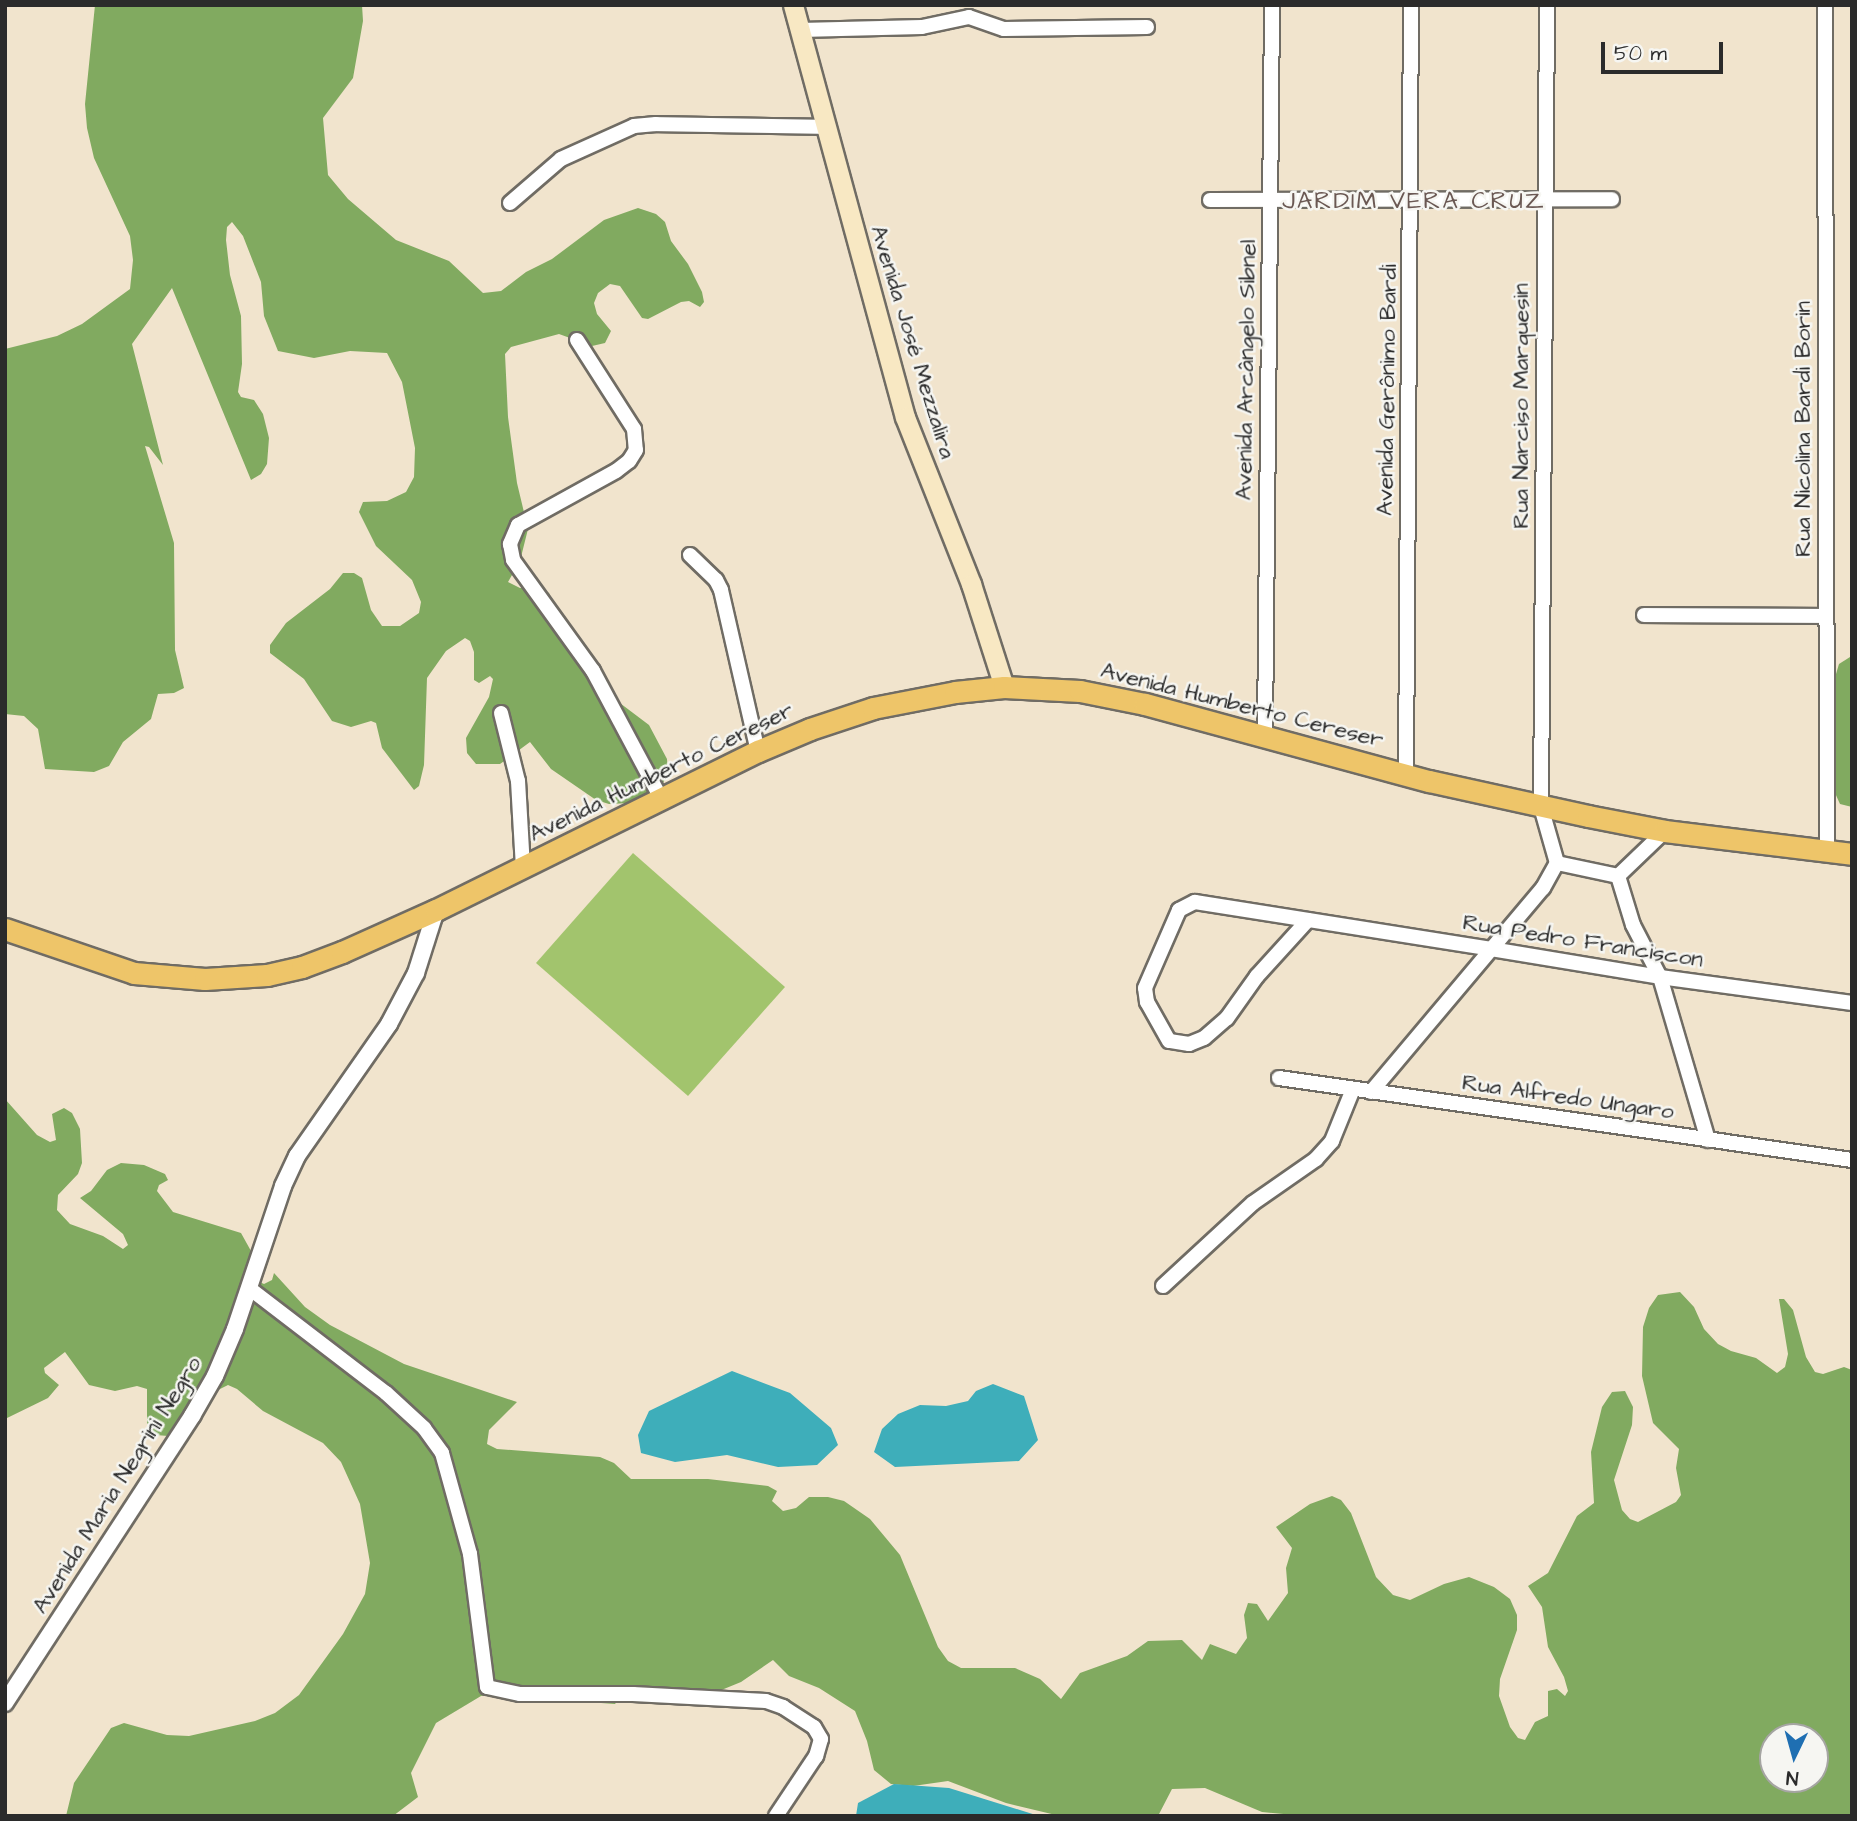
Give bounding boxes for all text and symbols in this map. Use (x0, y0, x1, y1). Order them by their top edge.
scale bar (1605, 28, 1728, 72)
text: 50 m (1614, 39, 1667, 68)
district label: JARDIM VERA CRUZ (1284, 188, 1544, 216)
street label: Avenida José Mezzalira (864, 222, 962, 462)
street label: Avenida Arcângelo Sibnel (1230, 239, 1262, 501)
street label: Avenida Gerônimo Bardi (1371, 264, 1403, 516)
street label: Rua Narciso Marquesin (1507, 283, 1535, 529)
street label: Rua Nicolina Bardi Borin (1789, 301, 1817, 557)
street label: Avenida Humberto Cereser (1098, 656, 1386, 754)
street label: Avenida Humberto Cereser (524, 696, 798, 848)
street label: Rua Pedro Franciscon (1461, 908, 1705, 974)
street label: Rua Alfredo Ungaro (1460, 1068, 1676, 1126)
street label: Avenida Maria Negrini Negro (26, 1351, 208, 1619)
north arrow (1759, 1723, 1829, 1793)
text: N (1785, 1763, 1799, 1791)

